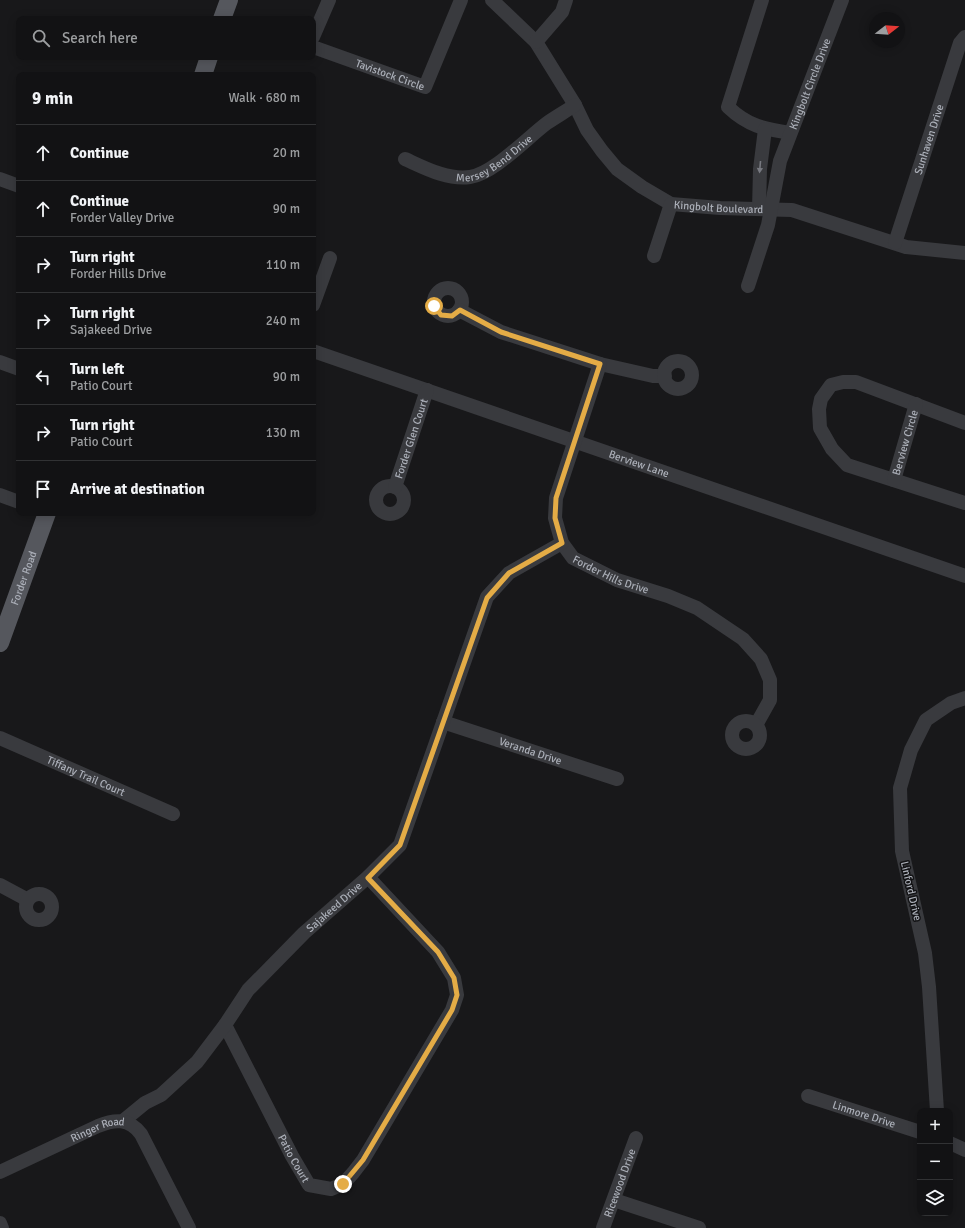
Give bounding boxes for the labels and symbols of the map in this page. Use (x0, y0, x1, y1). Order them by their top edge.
north arrow (869, 12, 905, 48)
street label: Kingbolt Circle Drive (786, 36, 833, 131)
street label: Tavistock Circle (354, 56, 427, 93)
street label: Sunhaven Drive (911, 103, 946, 176)
street label: Mersey Bend Drive (456, 132, 535, 184)
one-way arrow (757, 161, 764, 174)
street label: Kingbolt Boulevard (673, 198, 764, 216)
route start (425, 297, 443, 315)
street label: Forder Glen Court (392, 397, 430, 480)
street label: Berview Circle (889, 408, 920, 477)
street label: Berview Lane (607, 447, 671, 480)
street label: Forder Road (8, 549, 39, 607)
street label: Forder Hills Drive (571, 552, 650, 596)
street label: Veranda Drive (497, 734, 564, 767)
street label: Tiffany Trail Court (45, 753, 127, 799)
street label: Linford Drive (898, 860, 924, 922)
street label: Sajakeed Drive (303, 879, 364, 935)
street label: Linmore Drive (831, 1098, 897, 1130)
street label: Ringer Road (68, 1115, 126, 1145)
street label: Patio Court (275, 1132, 313, 1185)
street label: Ricewood Drive (601, 1147, 638, 1219)
route end (334, 1175, 352, 1193)

